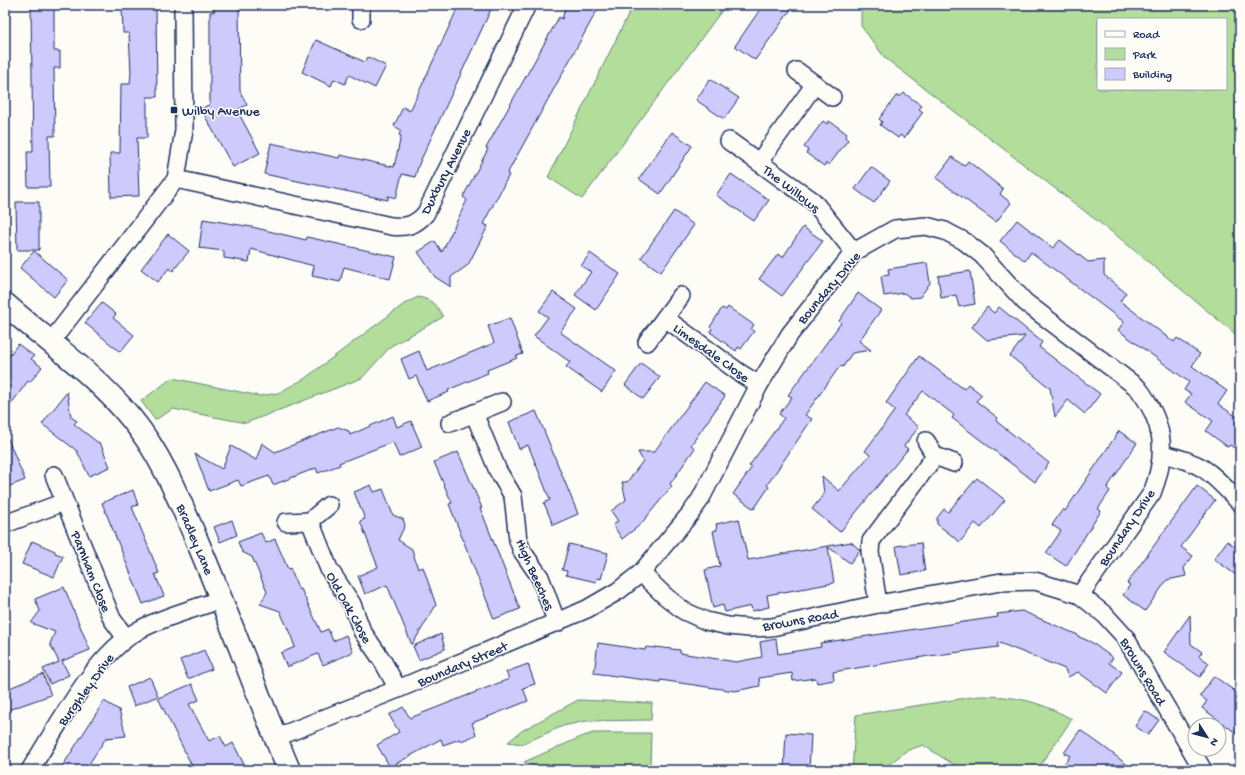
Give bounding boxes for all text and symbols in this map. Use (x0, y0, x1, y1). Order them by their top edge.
legend (1097, 18, 1227, 90)
text: Road (1133, 29, 1160, 43)
text: Park (1132, 49, 1158, 63)
text: Building (1132, 69, 1172, 83)
place label: Wilby Avenue (182, 104, 260, 121)
marker: Wilby Avenue (169, 105, 179, 115)
street label: Duxbury Avenue (418, 126, 477, 219)
street label: The Willows (758, 162, 823, 218)
street label: Boundary Drive (794, 248, 866, 329)
street label: Limesdale Close (669, 321, 753, 388)
street label: Boundary Drive (1095, 486, 1161, 571)
street label: Bradley Lane (171, 501, 217, 579)
street label: Parnham Close (65, 528, 114, 616)
street label: High Beeches (510, 537, 557, 614)
street label: Old Oak Close (321, 569, 375, 648)
street label: Browns Road (761, 606, 841, 637)
street label: Browns Road (1115, 635, 1170, 711)
street label: Boundary Street (414, 638, 512, 692)
street label: Burghley Drive (55, 650, 119, 731)
north arrow (1187, 717, 1227, 757)
text: N (1207, 735, 1220, 748)

